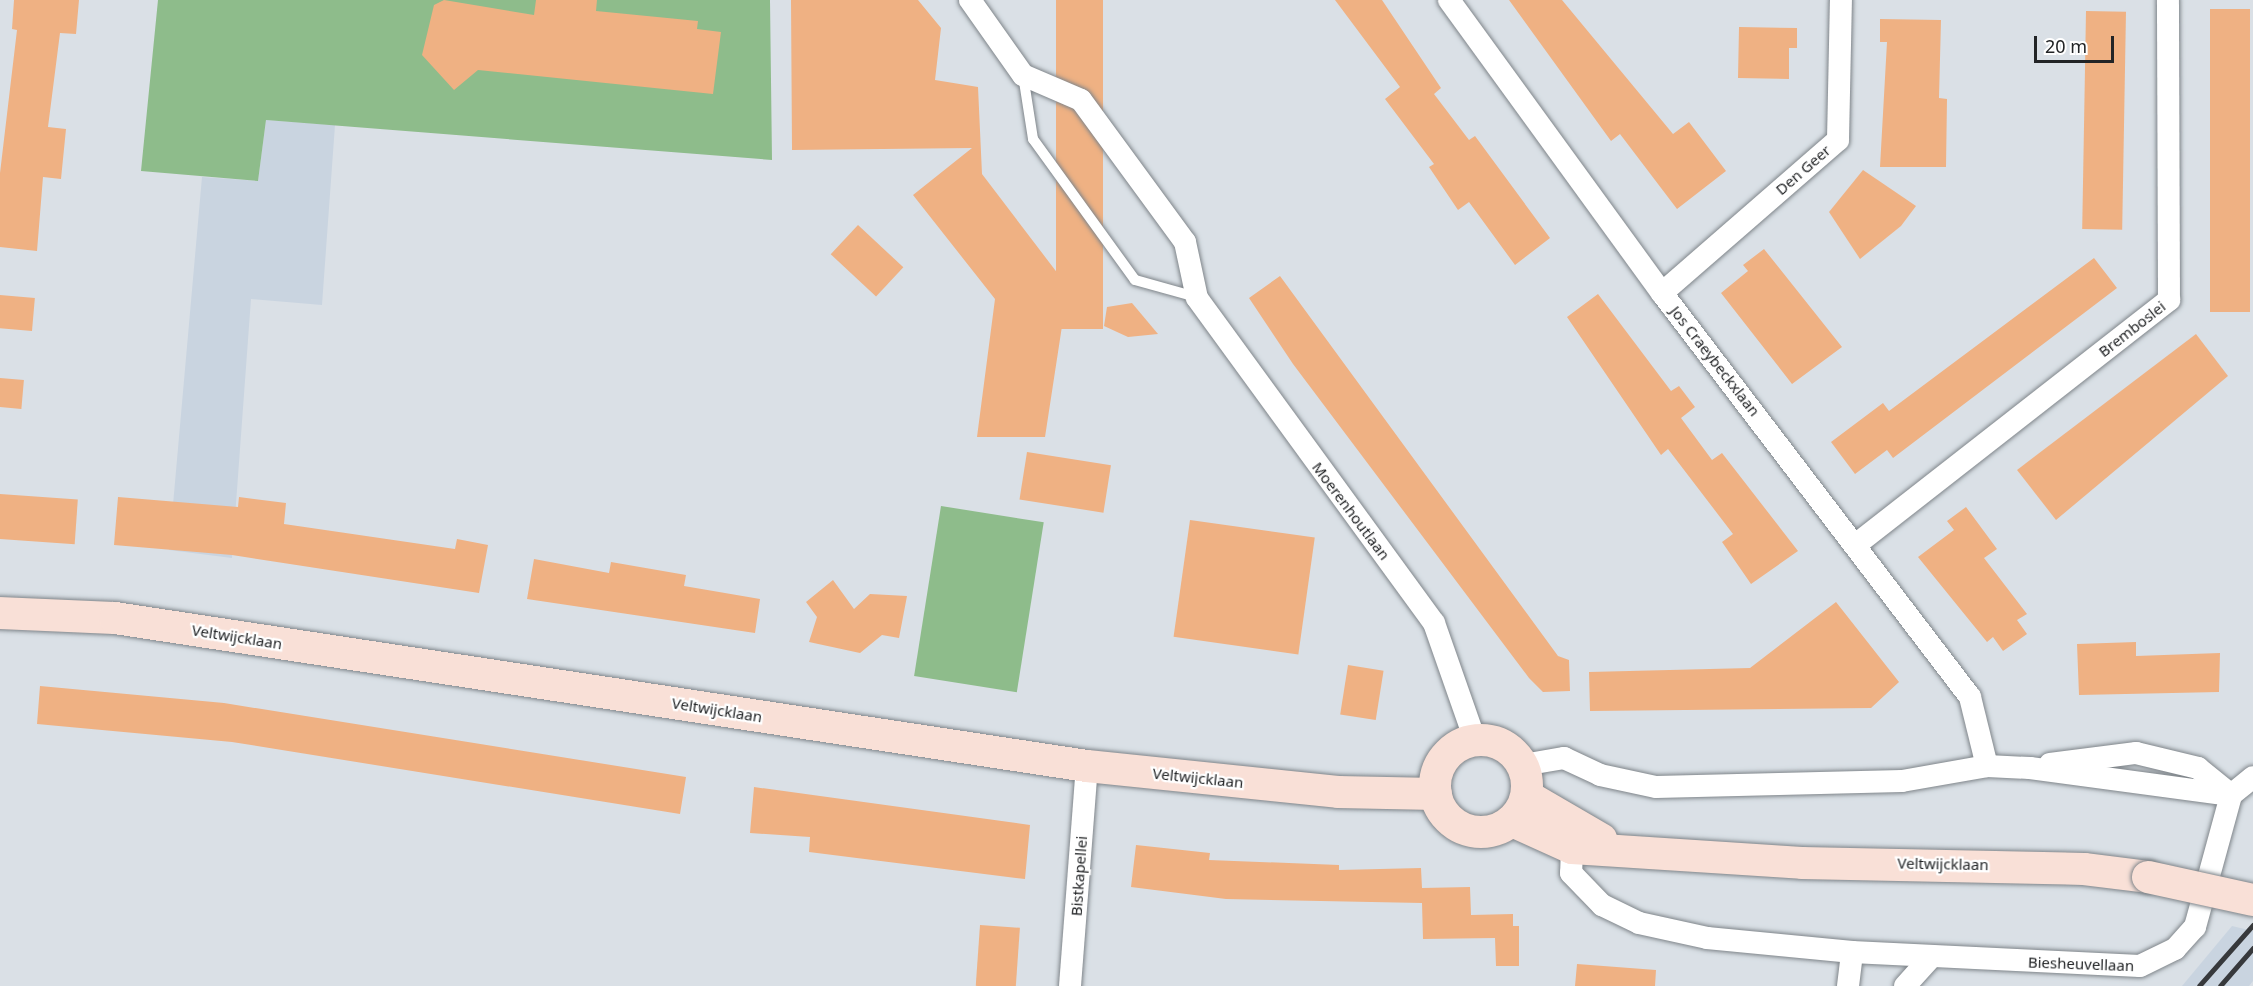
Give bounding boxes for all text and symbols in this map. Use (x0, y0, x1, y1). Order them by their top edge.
scale bar (2037, 24, 2116, 62)
text: 20 m (2045, 34, 2087, 58)
street label: Den Geer (1772, 141, 1834, 199)
street label: Bremboslei (2095, 297, 2169, 361)
street label: Jos Craeybeckxlaan (1666, 302, 1764, 420)
street label: Moerenhoutlaan (1308, 459, 1394, 563)
street label: Veltwijcklaan (191, 621, 283, 653)
street label: Veltwijcklaan (671, 694, 763, 726)
street label: Veltwijcklaan (1152, 764, 1244, 792)
street label: Bistkapellei (1067, 835, 1091, 917)
street label: Veltwijcklaan (1897, 854, 1989, 874)
street label: Biesheuvellaan (2028, 953, 2134, 975)

